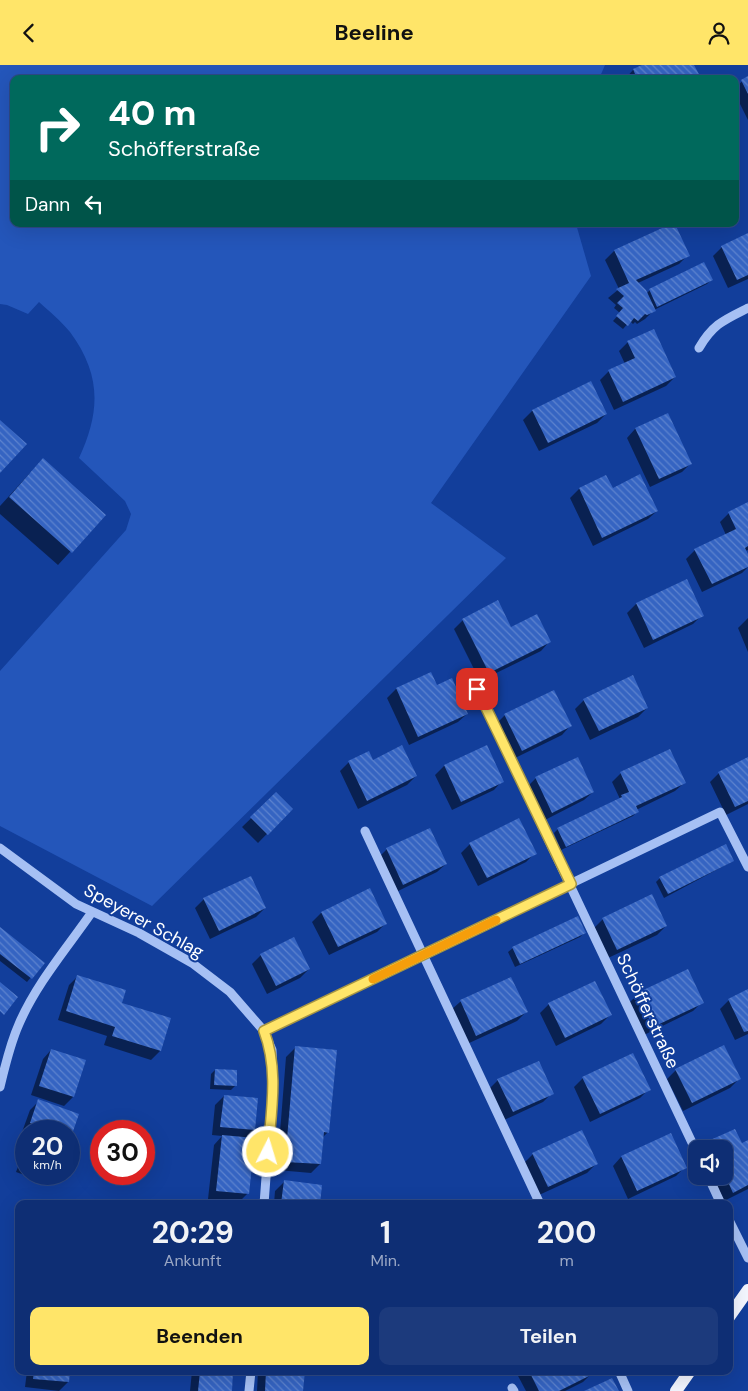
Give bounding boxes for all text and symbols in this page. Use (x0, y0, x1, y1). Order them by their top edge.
text: Beeline (334, 18, 414, 47)
icon: back (15, 19, 43, 47)
icon: person (705, 19, 733, 47)
text: 40 m (108, 90, 197, 136)
icon: right (25, 95, 90, 160)
text: Schöfferstraße (108, 134, 260, 163)
icon: left (80, 190, 108, 218)
text: Dann (25, 192, 70, 217)
pin (456, 668, 498, 710)
icon: arrive (463, 675, 491, 703)
street label: Speyerer Schlag (80, 878, 208, 964)
street label: Schöfferstraße (611, 949, 685, 1073)
speed limit sign: 30 (90, 1120, 155, 1185)
position arrow (241, 1125, 293, 1177)
text: 20 (32, 1130, 63, 1163)
map controls (688, 1140, 733, 1185)
button: sound (688, 1140, 733, 1185)
text: km/h (33, 1157, 62, 1173)
text: 20:29 (152, 1213, 234, 1252)
text: 1 (380, 1213, 391, 1252)
text: 200 (537, 1213, 596, 1252)
text: Ankunft (164, 1250, 222, 1271)
text: Min. (371, 1250, 400, 1271)
text: m (559, 1250, 574, 1271)
button: Beenden (30, 1307, 369, 1365)
button: Teilen (379, 1307, 718, 1365)

